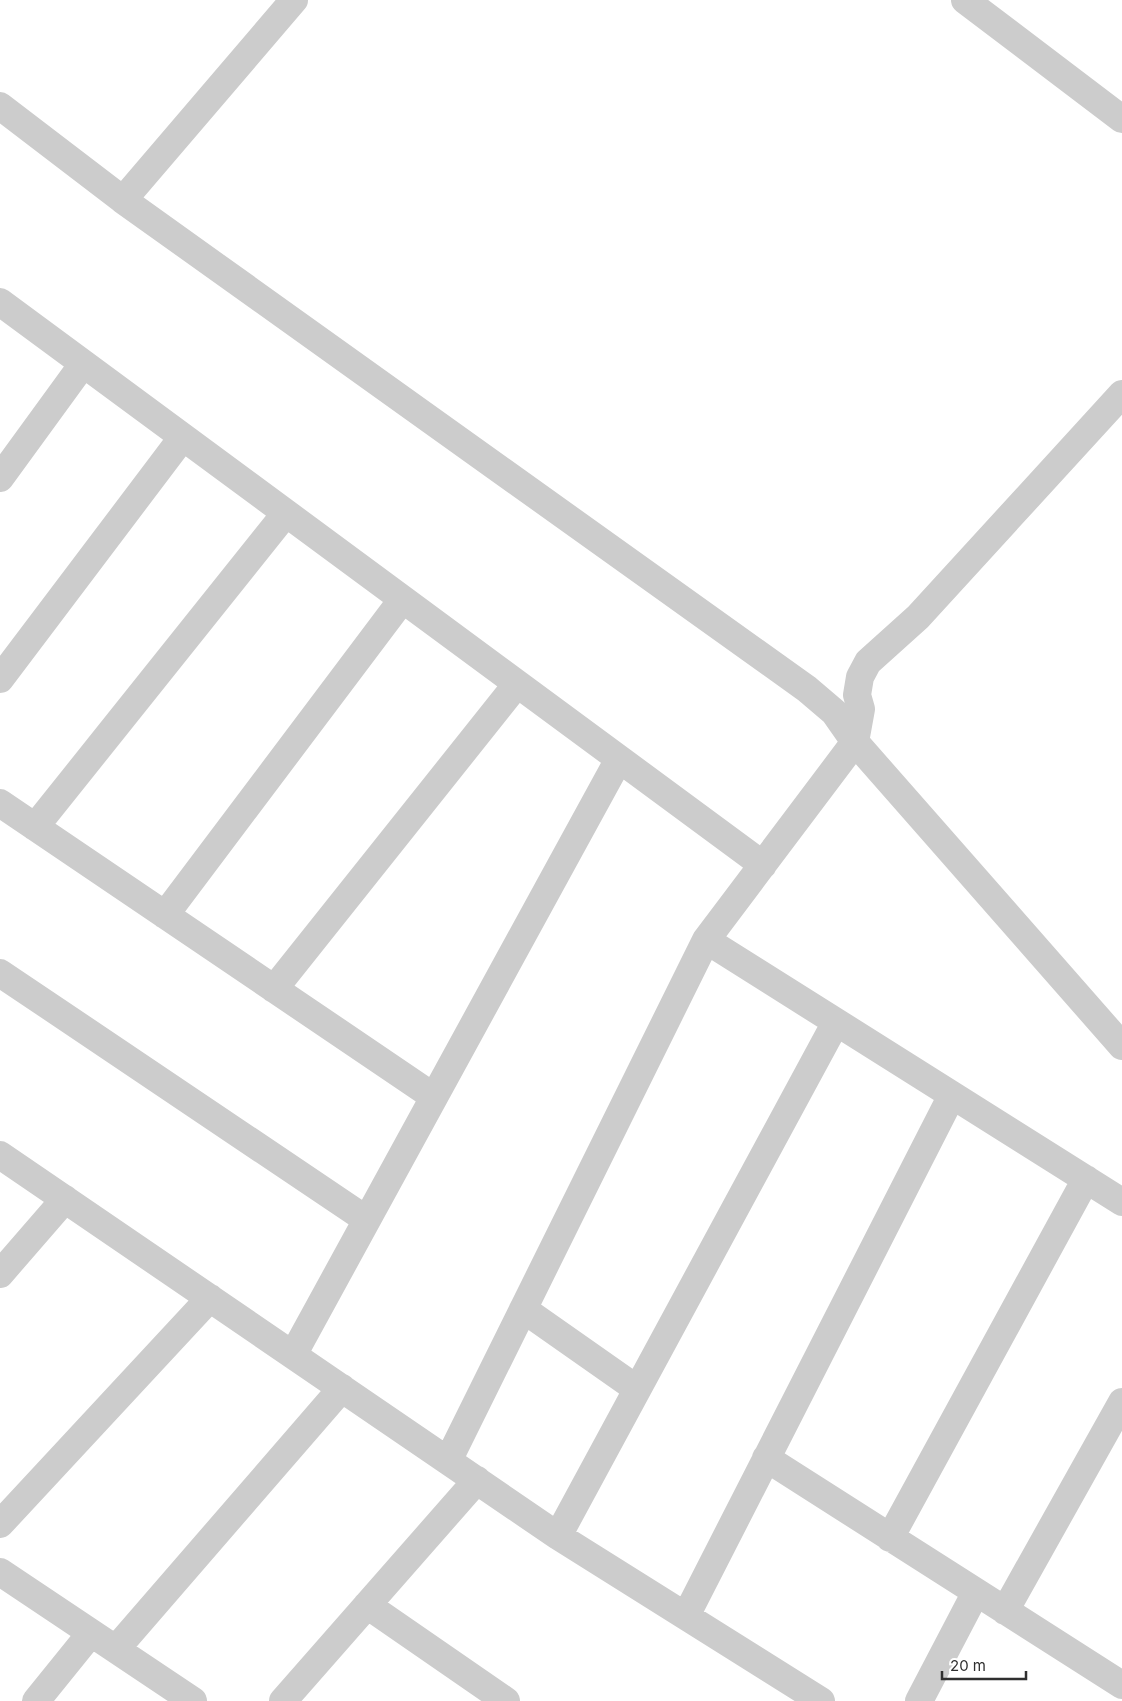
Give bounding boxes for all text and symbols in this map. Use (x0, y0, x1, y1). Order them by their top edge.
scale bar (942, 1648, 1026, 1680)
text: 20 m (950, 1656, 986, 1675)

